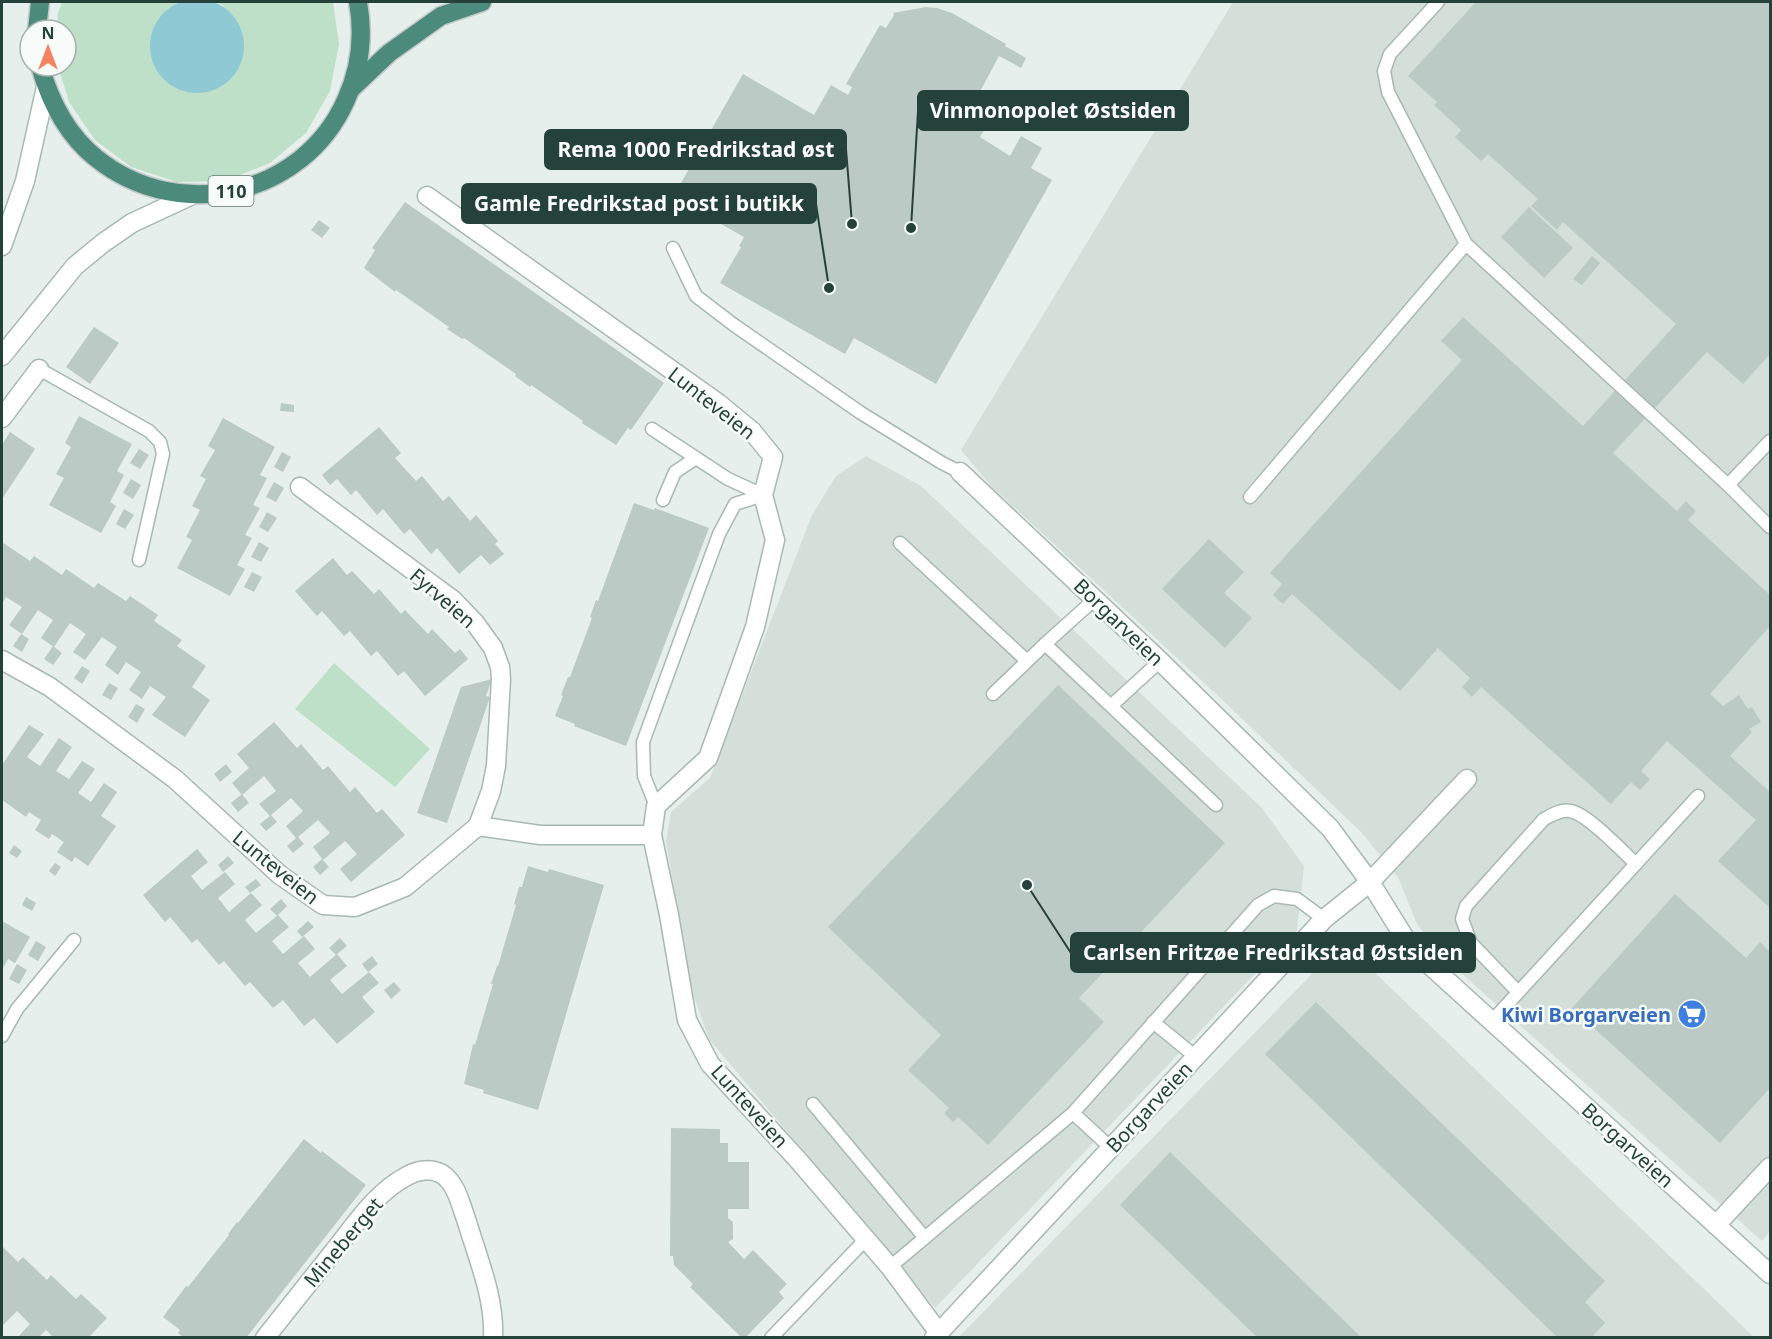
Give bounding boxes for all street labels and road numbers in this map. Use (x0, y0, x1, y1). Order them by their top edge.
road number: 110 (208, 176, 254, 206)
street label: Lunteveien (663, 360, 761, 446)
street label: Fyrveien (404, 562, 482, 634)
street label: Borgarveien (1068, 572, 1170, 672)
street label: Lunteveien (227, 824, 325, 910)
street label: Borgarveien (1100, 1056, 1198, 1158)
street label: Lunteveien (705, 1058, 795, 1154)
street label: Borgarveien (1576, 1096, 1680, 1194)
street label: Mineberget (298, 1191, 388, 1293)

